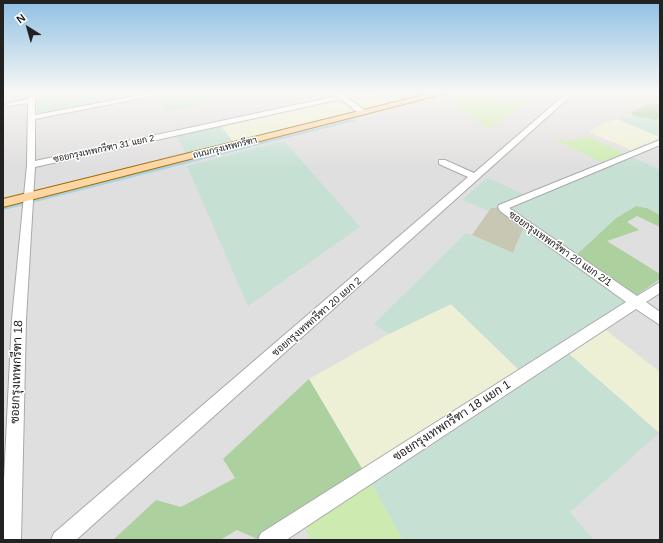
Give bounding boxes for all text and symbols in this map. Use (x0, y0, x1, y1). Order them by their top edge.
north arrow (8, 8, 48, 48)
text: N (14, 11, 28, 26)
street label: ซอยกรุงเทพกรีฑา 31 แยก 2 (52, 133, 156, 165)
street label: ถนนกรุงเทพกรีฑา (192, 135, 258, 161)
street label: ซอยกรุงเทพกรีฑา 20 แยก 2/1 (506, 209, 614, 289)
street label: ซอยกรุงเทพกรีฑา 20 แยก 2 (270, 275, 364, 359)
street label: ซอยกรุงเทพกรีฑา 18 (8, 320, 26, 424)
street label: ซอยกรุงเทพกรีฑา 18 แยก 1 (390, 378, 514, 464)

